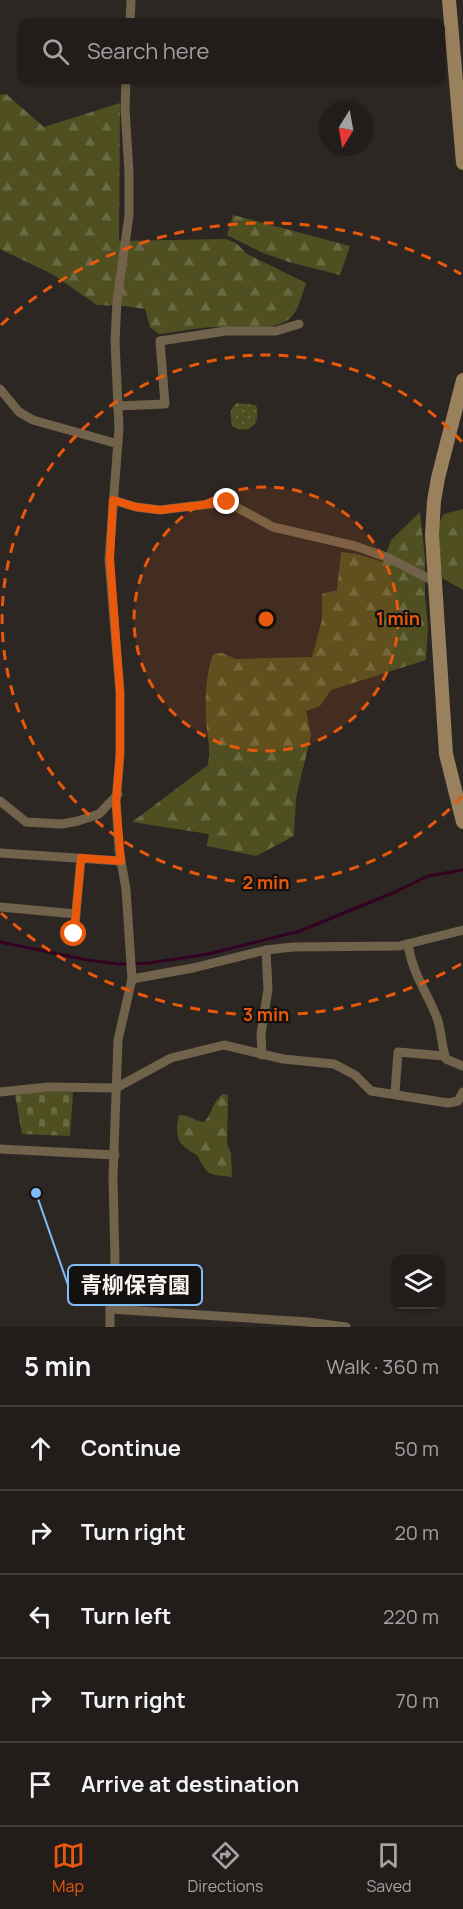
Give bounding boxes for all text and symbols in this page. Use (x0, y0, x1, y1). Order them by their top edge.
search box (18, 18, 445, 84)
icon: search (39, 35, 72, 68)
text: Search here (87, 36, 209, 66)
north arrow (319, 102, 373, 156)
route end (213, 488, 239, 514)
text: 1 min (376, 606, 420, 630)
centre of rings (256, 609, 276, 629)
text: 2 min (243, 870, 289, 894)
route start (60, 920, 86, 946)
text: 3 min (243, 1002, 289, 1026)
map controls (391, 1255, 445, 1309)
button: layers (391, 1255, 445, 1309)
callout: 青柳保育園 (68, 1265, 202, 1305)
text: 青柳保育園 (80, 1270, 190, 1300)
text: 5 min (24, 1348, 91, 1384)
text: Walk · 360 m (326, 1353, 439, 1380)
icon: ahead (24, 1432, 57, 1465)
text: Continue (81, 1433, 181, 1463)
text: 50 m (394, 1435, 439, 1462)
icon: right (24, 1516, 57, 1549)
text: Turn right (81, 1517, 186, 1547)
text: 20 m (394, 1519, 439, 1546)
icon: left (24, 1600, 57, 1633)
text: Turn left (81, 1601, 171, 1631)
text: 220 m (383, 1603, 439, 1630)
icon: right (24, 1684, 57, 1717)
text: Turn right (81, 1685, 186, 1715)
text: 70 m (396, 1687, 439, 1714)
icon: arrive (24, 1768, 57, 1801)
text: Arrive at destination (81, 1769, 299, 1799)
tab: Map (52, 1839, 85, 1897)
tab: Directions (188, 1839, 263, 1897)
tab: Saved (366, 1839, 411, 1897)

